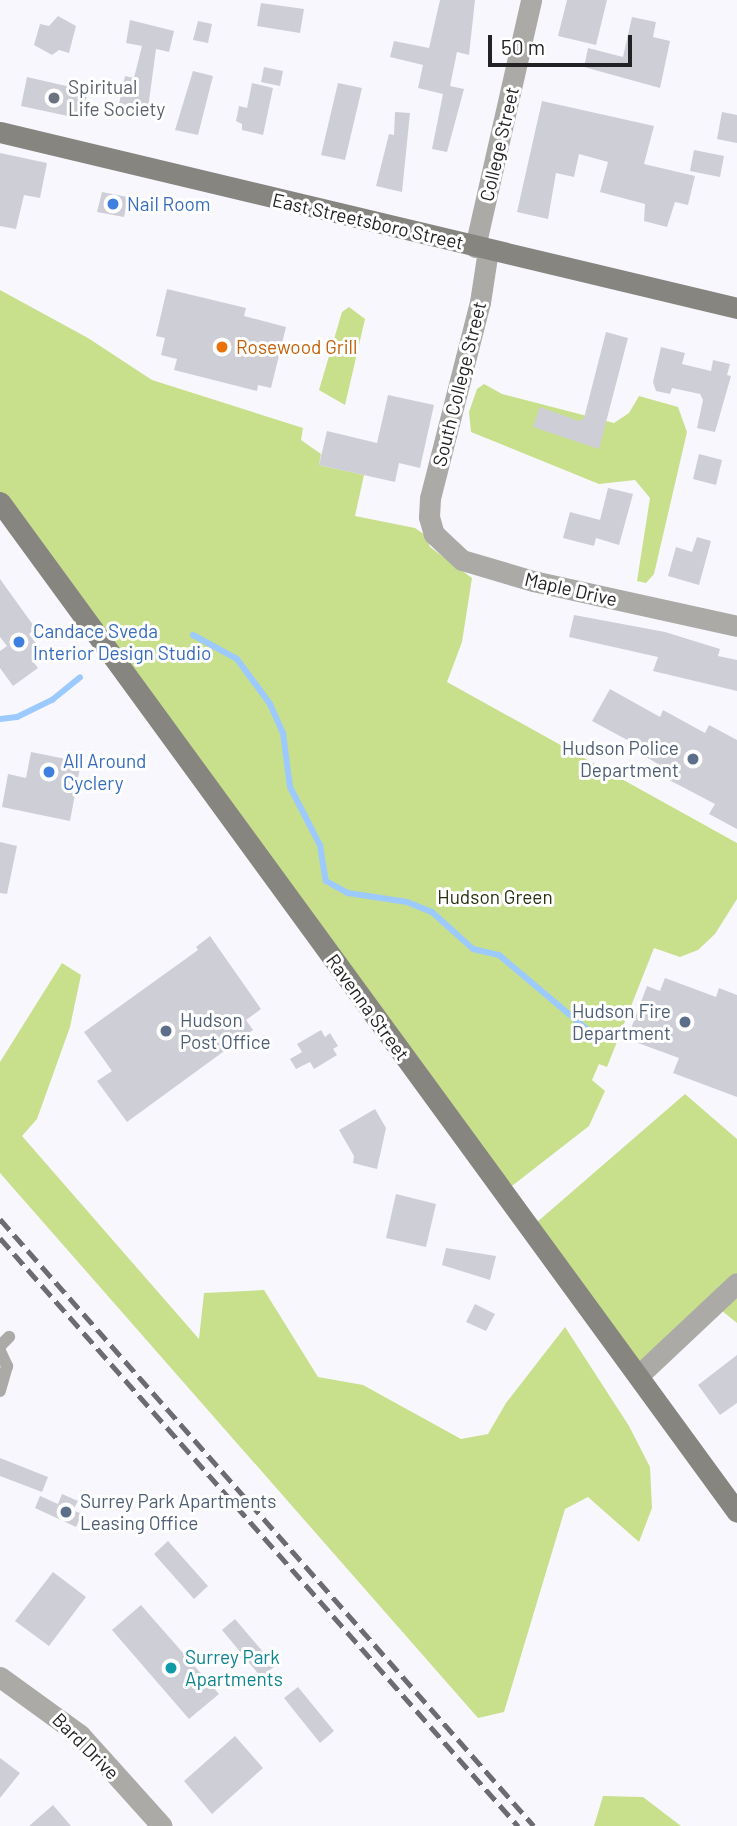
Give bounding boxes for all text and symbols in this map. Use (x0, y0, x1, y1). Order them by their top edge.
scale bar (492, 21, 636, 65)
text: 50 m (501, 34, 545, 59)
place label: Spiritual Life Society (68, 76, 165, 120)
street label: College Street (475, 85, 523, 203)
marker: Spiritual Life Society (46, 90, 62, 106)
street label: East Streetsboro Street (270, 188, 466, 254)
place label: Nail Room (127, 193, 211, 215)
marker: Nail Room (105, 196, 121, 212)
street label: South College Street (427, 299, 491, 469)
place label: Rosewood Grill (236, 336, 357, 358)
marker: Rosewood Grill (214, 339, 230, 355)
street label: Maple Drive (522, 567, 620, 611)
place label: Candace Sveda Interior Design Studio (33, 620, 211, 664)
marker: Candace Sveda Interior Design Studio (11, 634, 27, 650)
place label: Hudson Police Department (562, 737, 679, 781)
place label: All Around Cyclery (63, 750, 146, 794)
marker: Hudson Police Department (685, 751, 701, 767)
marker: All Around Cyclery (41, 764, 57, 780)
park label: Hudson Green (437, 886, 553, 908)
street label: Ravenna Street (322, 949, 414, 1065)
place label: Hudson Fire Department (572, 1000, 671, 1044)
place label: Hudson Post Office (180, 1009, 271, 1053)
marker: Hudson Fire Department (677, 1014, 693, 1030)
marker: Hudson Post Office (158, 1023, 174, 1039)
place label: Surrey Park Apartments Leasing Office (80, 1490, 276, 1534)
marker: Surrey Park Apartments Leasing Office (58, 1504, 74, 1520)
place label: Surrey Park Apartments (185, 1646, 283, 1690)
marker: Surrey Park Apartments (163, 1660, 179, 1676)
street label: Bard Drive (48, 1708, 124, 1784)

